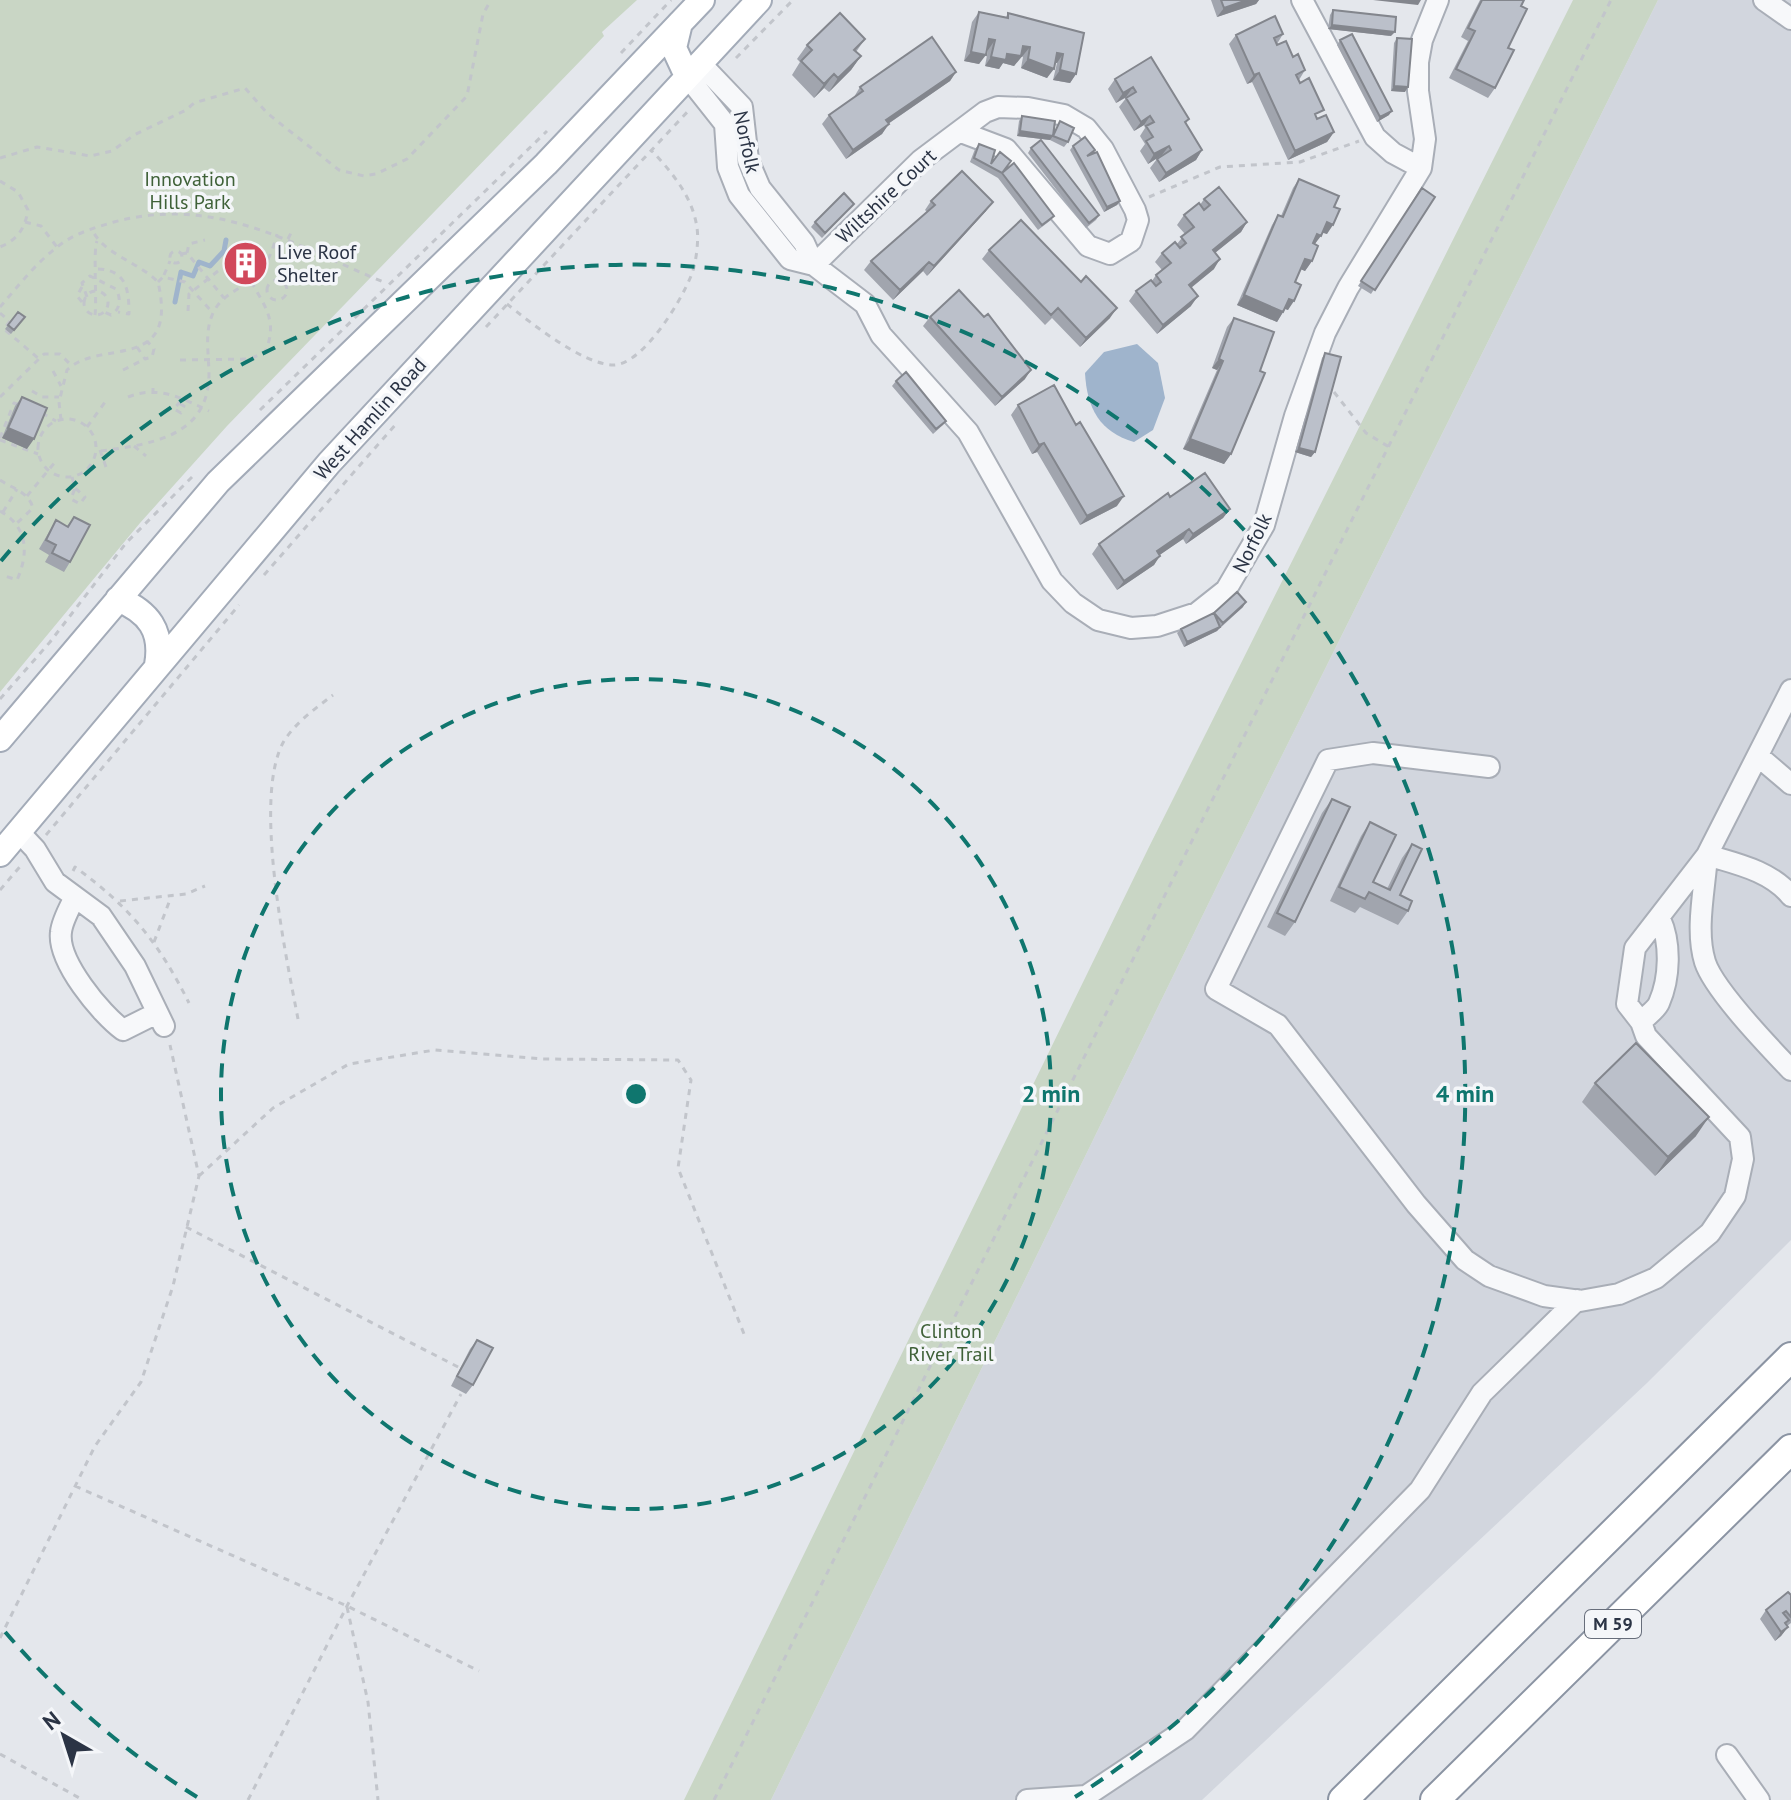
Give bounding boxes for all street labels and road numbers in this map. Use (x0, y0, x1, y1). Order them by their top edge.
street label: Norfolk (728, 108, 766, 176)
street label: Wiltshire Court (830, 143, 942, 249)
street label: West Hamlin Road (308, 352, 432, 486)
street label: Norfolk (1226, 508, 1278, 577)
road number: M 59 (1585, 1610, 1641, 1638)

